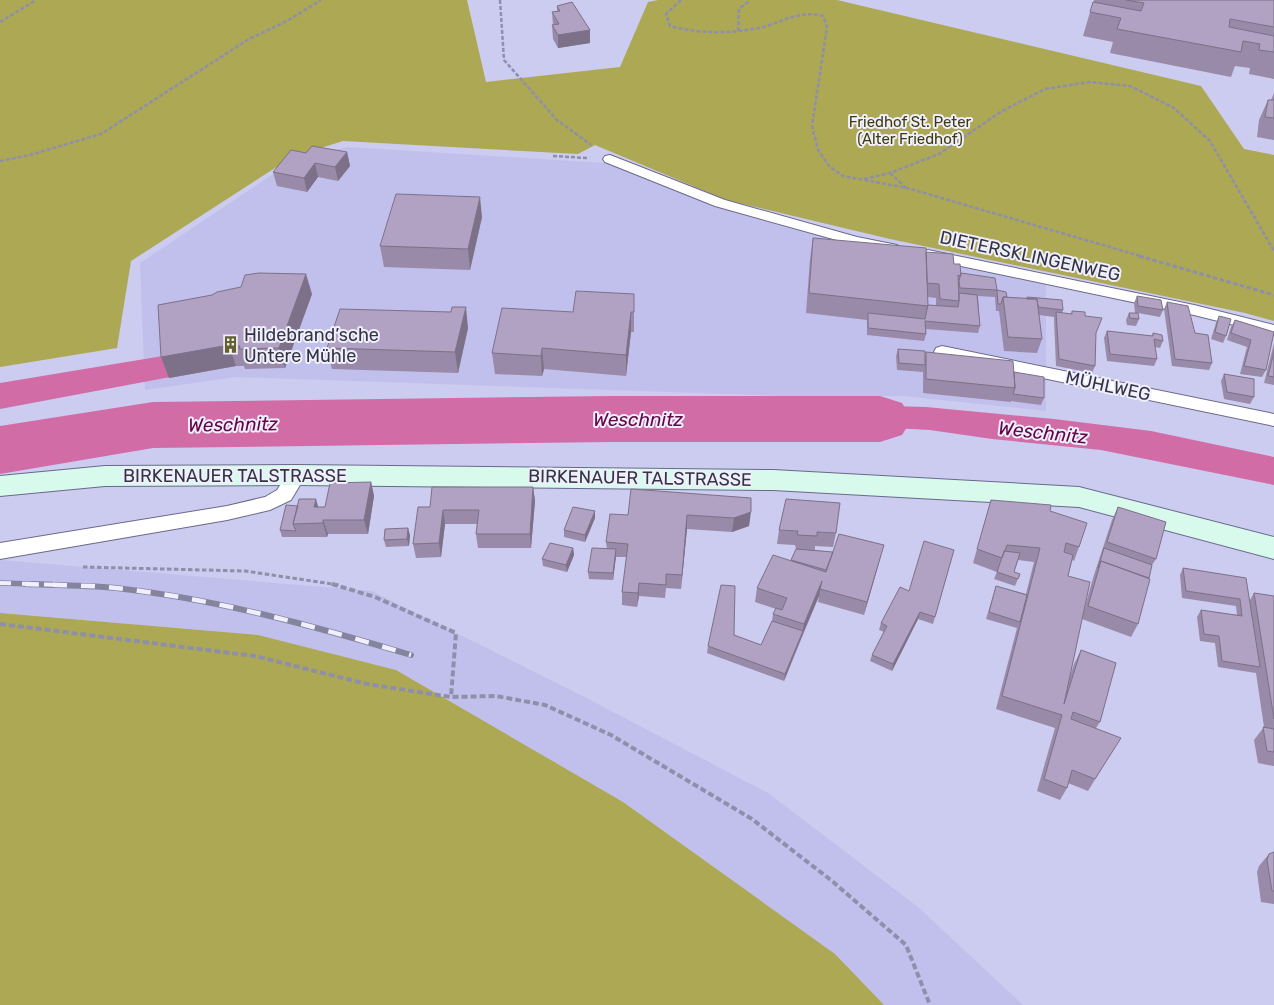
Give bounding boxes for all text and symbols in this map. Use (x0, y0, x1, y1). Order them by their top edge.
park label: Friedhof St. Peter (Alter Friedhof) (849, 113, 972, 148)
street label: DIETERSKLINGENWEG (938, 226, 1122, 286)
place label: Hildebrand’sche Untere Mühle (244, 324, 379, 367)
building icon: Hildebrand’sche Untere Mühle (220, 335, 240, 355)
street label: MÜHLWEG (1063, 366, 1153, 406)
water label: Weschnitz (593, 408, 683, 431)
water label: Weschnitz (188, 412, 279, 437)
water label: Weschnitz (997, 416, 1089, 449)
street label: BIRKENAUER TALSTRASSE (123, 465, 347, 487)
street label: BIRKENAUER TALSTRASSE (528, 465, 752, 491)

